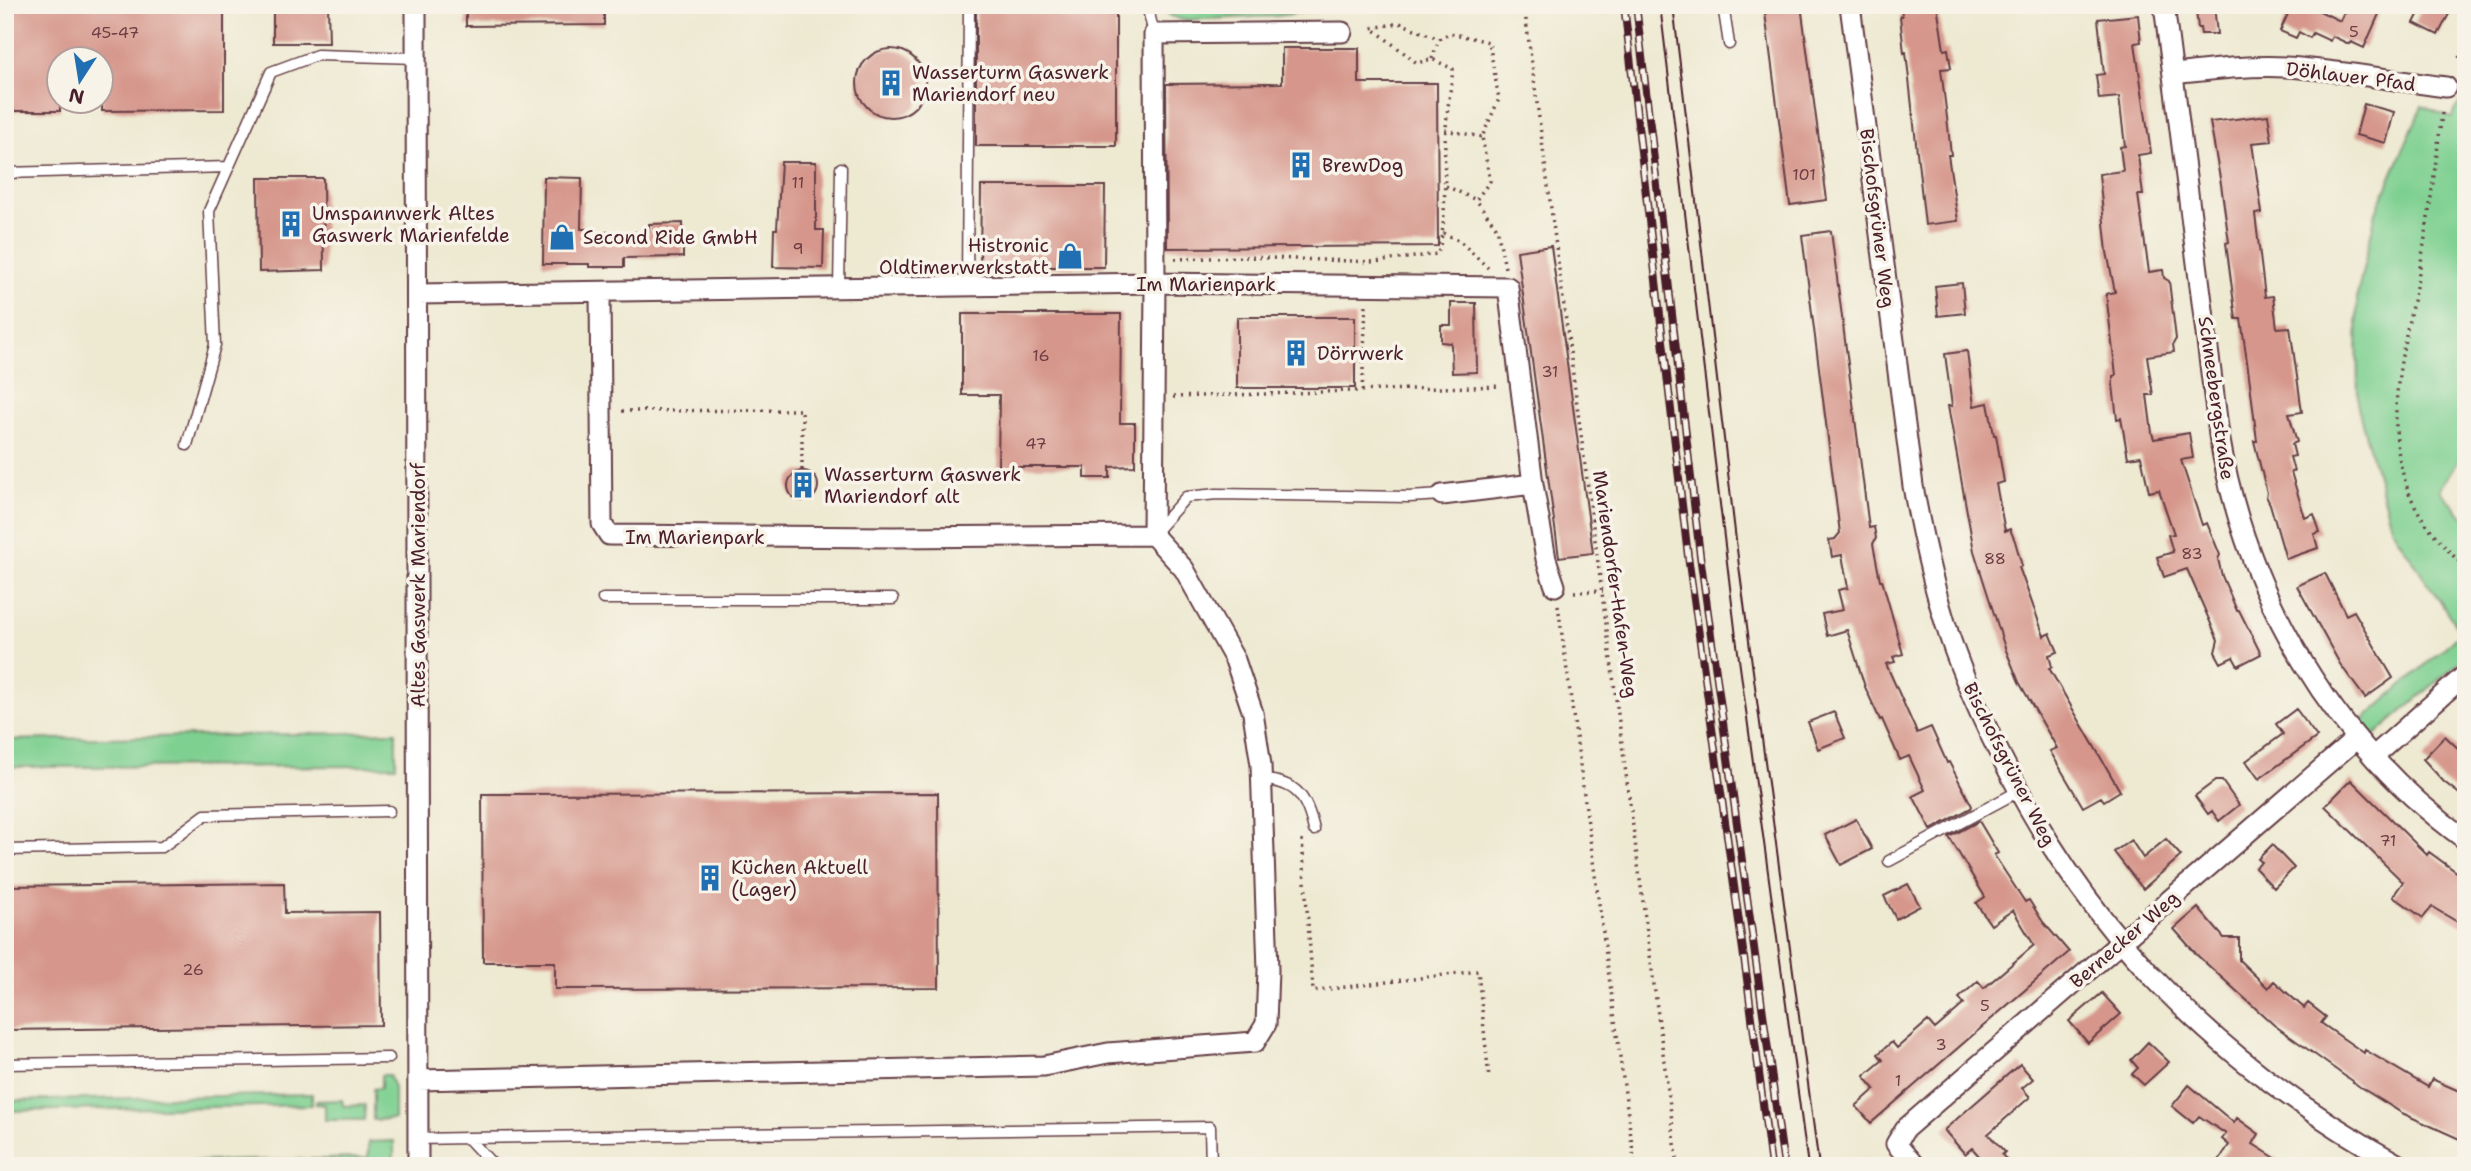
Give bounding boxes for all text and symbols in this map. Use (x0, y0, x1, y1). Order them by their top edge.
house number: 5 (2349, 21, 2359, 42)
house number: 45-47 (91, 22, 139, 43)
north arrow (46, 46, 116, 116)
street label: Döhlauer Pfad (2285, 56, 2417, 97)
place label: Wasserturm Gaswerk Mariendorf neu (912, 60, 1109, 107)
building icon: Wasserturm Gaswerk Mariendorf neu (876, 68, 906, 98)
text: N (67, 82, 87, 110)
street label: Bischofsgrüner Weg (1854, 127, 1901, 309)
building icon: BrewDog (1286, 150, 1316, 180)
place label: BrewDog (1322, 153, 1403, 178)
house number: 101 (1792, 164, 1816, 185)
house number: 11 (792, 172, 804, 193)
place label: Umspannwerk Altes Gaswerk Marienfelde (312, 201, 510, 248)
building icon: Umspannwerk Altes Gaswerk Marienfelde (276, 209, 306, 239)
shop icon: Second Ride GmbH (547, 222, 577, 252)
place label: Second Ride GmbH (583, 225, 758, 250)
place label: Histronic Oldtimerwerkstatt (879, 233, 1049, 280)
house number: 9 (792, 238, 804, 259)
shop icon: Histronic Oldtimerwerkstatt (1055, 241, 1085, 271)
street label: Im Marienpark (1136, 272, 1276, 297)
street label: Schneebergstraße (2193, 315, 2240, 481)
building icon: Dörrwerk (1281, 338, 1311, 368)
place label: Dörrwerk (1317, 341, 1404, 366)
house number: 16 (1032, 345, 1050, 366)
house number: 31 (1541, 361, 1559, 382)
house number: 47 (1025, 433, 1047, 454)
street label: Altes Gaswerk Mariendorf (406, 461, 431, 707)
place label: Wasserturm Gaswerk Mariendorf alt (824, 462, 1021, 509)
street label: Mariendorfer-Hafen-Weg (1587, 469, 1644, 699)
building icon: Wasserturm Gaswerk Mariendorf alt (788, 470, 818, 500)
street label: Im Marienpark (625, 525, 765, 550)
house number: 83 (2181, 543, 2203, 564)
house number: 88 (1984, 548, 2006, 569)
street label: Bischofsgrüner Weg (1957, 678, 2062, 850)
house number: 71 (2379, 830, 2397, 851)
place label: Küchen Aktuell (Lager) (731, 855, 868, 902)
building icon: Küchen Aktuell (Lager) (695, 863, 725, 893)
street label: Bernecker Weg (2064, 885, 2184, 994)
house number: 26 (182, 959, 204, 980)
house number: 5 (1980, 995, 1990, 1016)
house number: 3 (1935, 1034, 1947, 1055)
house number: 1 (1895, 1070, 1901, 1091)

